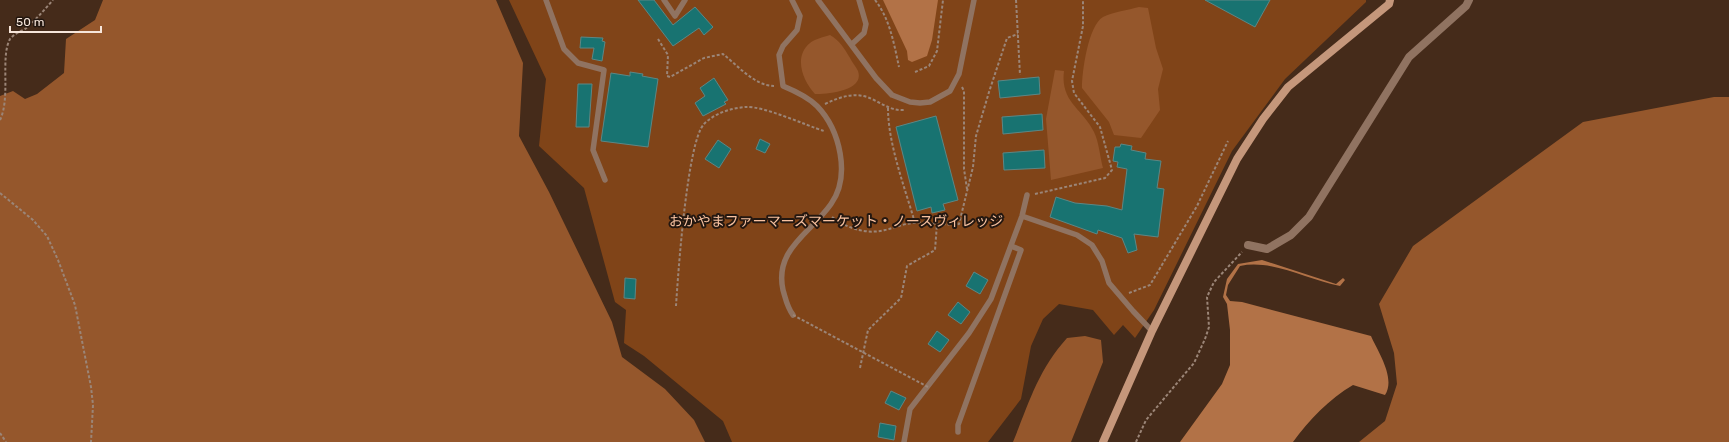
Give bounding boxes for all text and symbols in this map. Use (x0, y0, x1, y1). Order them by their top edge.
scale bar (10, 8, 101, 34)
text: 50 m (16, 15, 44, 29)
park label: おかやまファーマーズマーケット・ノースヴィレッジ (669, 213, 1003, 230)

